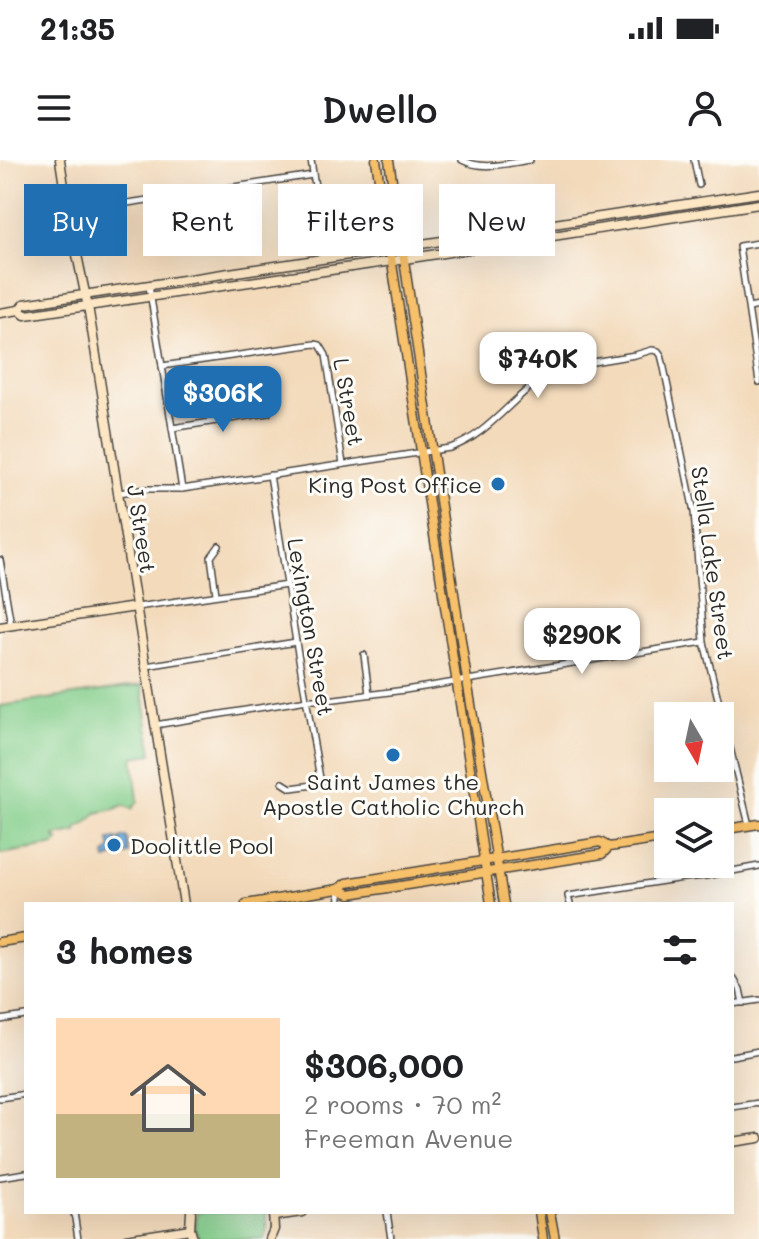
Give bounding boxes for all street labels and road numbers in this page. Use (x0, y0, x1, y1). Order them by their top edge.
street label: L Street (327, 356, 371, 448)
street label: Stella Lake Street (685, 464, 741, 662)
street label: J Street (121, 483, 163, 575)
street label: Lexington Street (281, 536, 341, 718)

